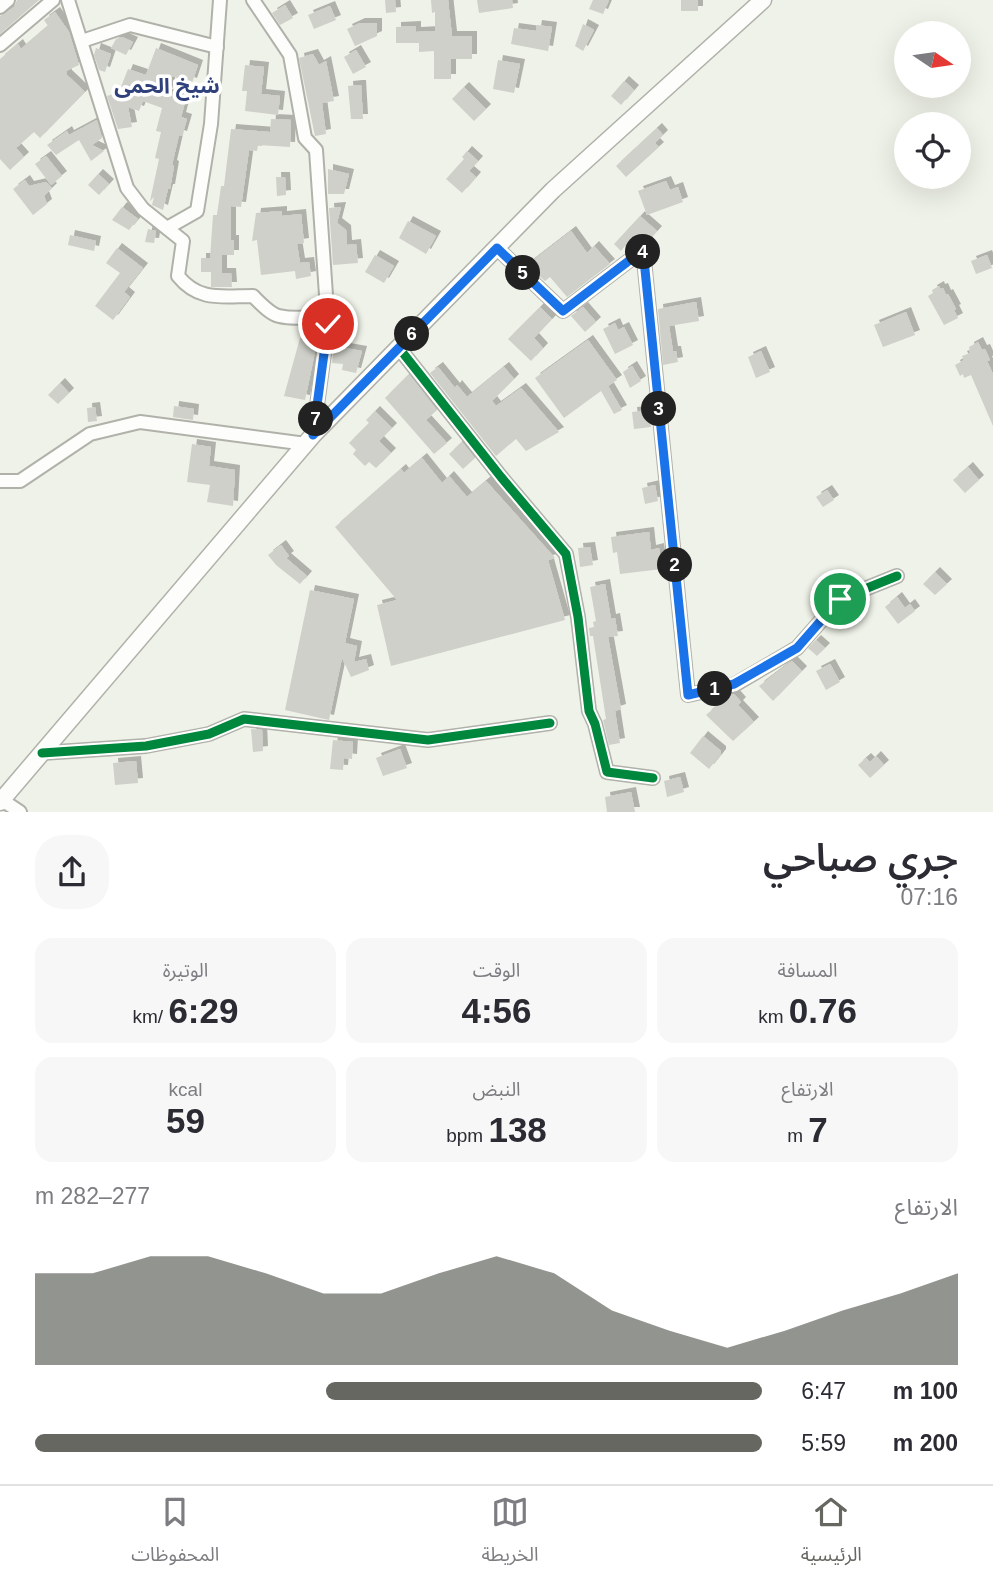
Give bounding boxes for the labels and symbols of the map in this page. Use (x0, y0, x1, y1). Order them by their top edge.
north arrow (894, 21, 971, 98)
district label: شيخ الحمى (114, 74, 220, 101)
pin: 4 (626, 234, 660, 270)
pin: 5 (505, 256, 540, 290)
pin (298, 294, 358, 354)
pin: 6 (394, 316, 430, 352)
pin: 3 (642, 392, 676, 426)
pin: 7 (298, 402, 334, 436)
pin: 2 (658, 548, 692, 582)
pin (810, 569, 870, 629)
pin: 1 (698, 672, 732, 706)

